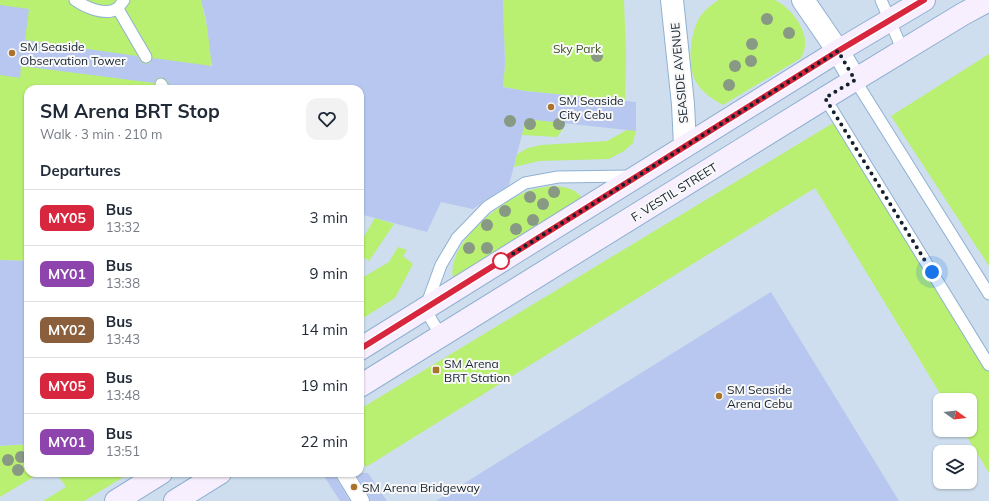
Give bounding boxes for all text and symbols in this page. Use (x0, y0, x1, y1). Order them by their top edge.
street label: SEASIDE AVENUE (667, 22, 691, 124)
place label: SM Seaside Observation Tower (20, 39, 126, 68)
park label: Sky Park (553, 41, 602, 56)
marker: SM Seaside Observation Tower (7, 48, 17, 58)
place label: SM Seaside City Cebu (559, 93, 624, 122)
button: heart (306, 98, 348, 140)
text: SM Arena BRT Stop (40, 99, 220, 123)
marker: SM Seaside City Cebu (546, 102, 556, 112)
text: Walk · 3 min · 210 m (40, 126, 162, 142)
street label: F. VESTIL STREET (628, 159, 721, 225)
text: Departures (40, 161, 121, 180)
text: Bus (106, 200, 133, 219)
text: 3 min (310, 208, 348, 227)
text: MY05 (48, 209, 86, 227)
text: 13:32 (106, 219, 140, 235)
unlabelled marker (492, 252, 510, 270)
text: Bus (106, 256, 133, 275)
your location (922, 262, 942, 282)
text: 9 min (310, 264, 348, 283)
text: MY01 (48, 265, 86, 283)
text: 13:38 (106, 275, 140, 291)
text: Bus (106, 312, 133, 331)
text: 14 min (301, 320, 348, 339)
text: MY02 (48, 321, 86, 339)
text: 13:43 (106, 331, 140, 347)
place label: SM Arena BRT Station (444, 356, 510, 385)
marker: SM Arena BRT Station (431, 365, 441, 375)
text: Bus (106, 368, 133, 387)
text: 19 min (301, 376, 348, 395)
text: MY05 (48, 377, 86, 395)
place label: SM Seaside Arena Cebu (727, 382, 792, 411)
text: 13:48 (106, 387, 140, 403)
marker: SM Seaside Arena Cebu (714, 391, 724, 401)
north arrow (933, 393, 977, 437)
map controls (933, 393, 977, 489)
text: Bus (106, 424, 133, 443)
text: 22 min (301, 432, 348, 451)
text: MY01 (48, 433, 86, 451)
text: 13:51 (106, 443, 140, 459)
button: layers (933, 445, 977, 489)
place label: SM Arena Bridgeway (362, 480, 481, 495)
marker: SM Arena Bridgeway (349, 482, 359, 492)

